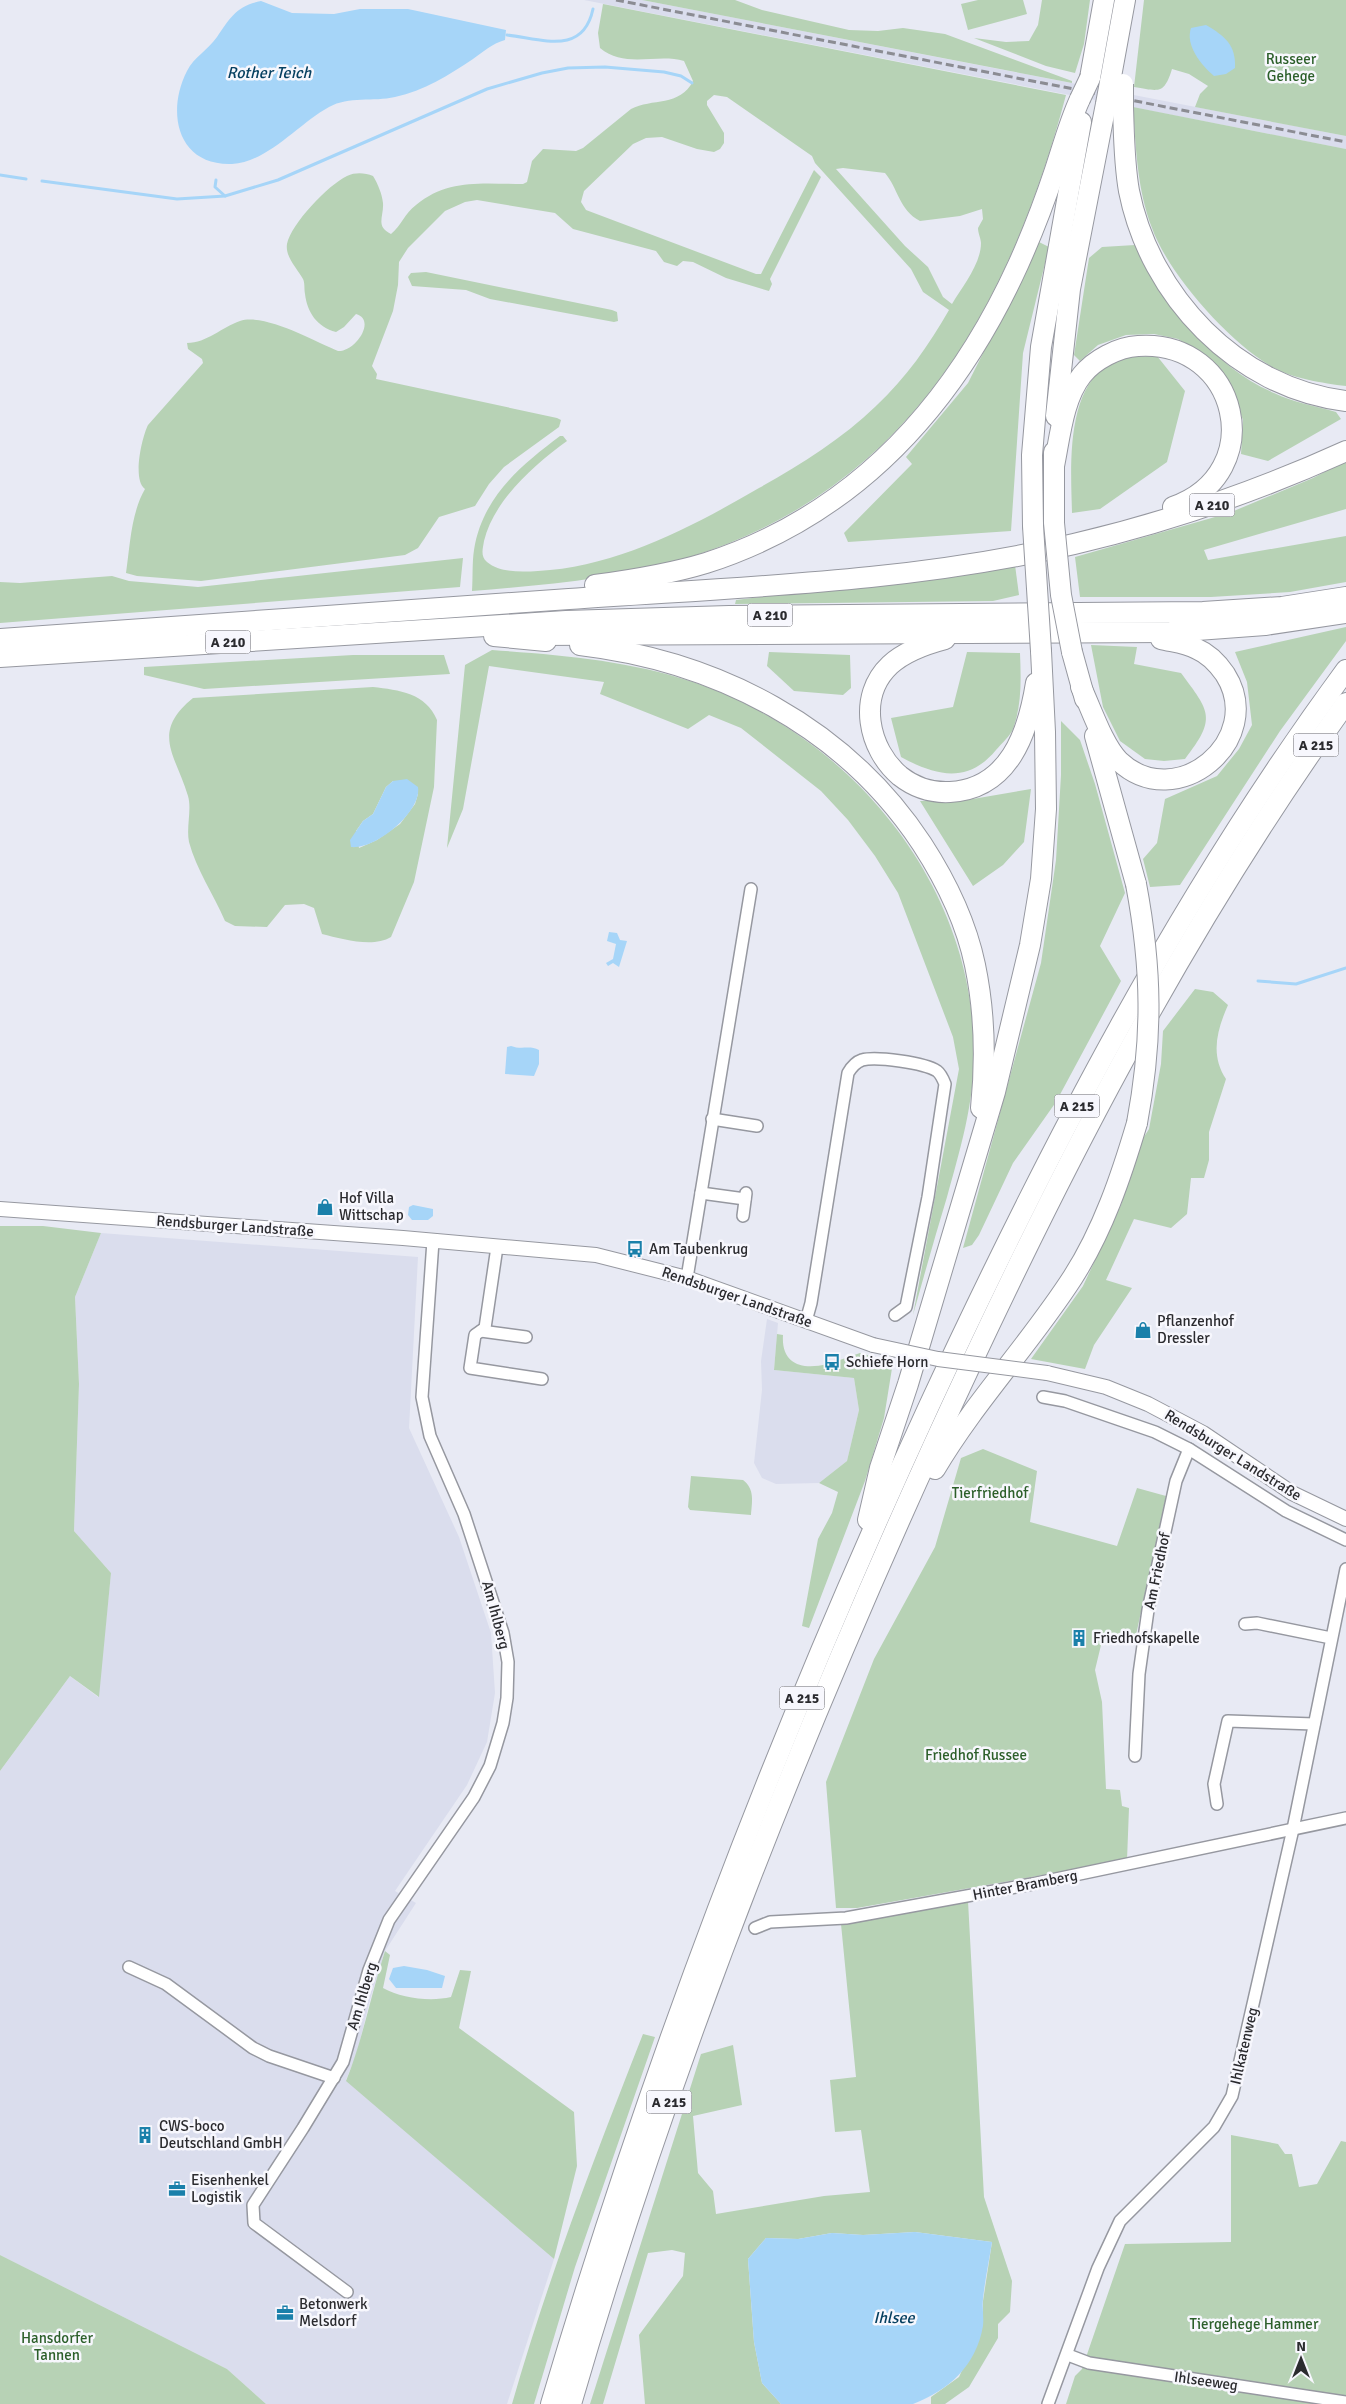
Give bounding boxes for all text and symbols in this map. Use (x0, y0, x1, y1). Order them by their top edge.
park label: Russeer Gehege (1266, 50, 1317, 85)
water label: Rother Teich (227, 63, 313, 83)
road number: A 210 (1190, 494, 1234, 516)
road number: A 210 (748, 604, 792, 626)
road number: A 210 (206, 630, 250, 654)
road number: A 215 (1294, 734, 1338, 756)
road number: A 215 (1054, 1094, 1100, 1118)
place label: Hof Villa Wittschap (339, 1189, 404, 1224)
shop icon: Hof Villa Wittschap (315, 1197, 335, 1217)
street label: Rendsburger Landstraße (156, 1212, 314, 1240)
bus stop icon: Am Taubenkrug (625, 1239, 645, 1259)
place label: Am Taubenkrug (649, 1240, 748, 1258)
street label: Rendsburger Landstraße (659, 1263, 815, 1331)
place label: Pflanzenhof Dressler (1157, 1312, 1235, 1347)
shop icon: Pflanzenhof Dressler (1133, 1320, 1153, 1340)
bus stop icon: Schiefe Horn (822, 1352, 842, 1372)
place label: Schiefe Horn (846, 1353, 928, 1371)
street label: Rendsburger Landstraße (1161, 1406, 1305, 1504)
park label: Tierfriedhof (952, 1484, 1029, 1502)
street label: Am Friedhof (1140, 1530, 1174, 1611)
street label: Am Ihlberg (478, 1579, 514, 1651)
building icon: Friedhofskapelle (1069, 1628, 1089, 1648)
place label: Friedhofskapelle (1093, 1629, 1200, 1647)
road number: A 215 (780, 1686, 824, 1710)
park label: Friedhof Russee (925, 1746, 1027, 1764)
street label: Hinter Bramberg (971, 1866, 1079, 1904)
street label: Am Ihlberg (343, 1960, 381, 2032)
street label: Ihlkatenweg (1226, 2006, 1262, 2086)
road number: A 215 (646, 2090, 692, 2114)
place label: CWS-boco Deutschland GmbH (159, 2117, 283, 2152)
building icon: CWS-boco Deutschland GmbH (135, 2125, 155, 2145)
place label: Eisenhenkel Logistik (191, 2171, 269, 2206)
office icon: Eisenhenkel Logistik (167, 2179, 187, 2199)
place label: Betonwerk Melsdorf (299, 2295, 368, 2330)
office icon: Betonwerk Melsdorf (275, 2303, 295, 2323)
water label: Ihlsee (873, 2308, 916, 2328)
park label: Tiergehege Hammer (1190, 2315, 1319, 2333)
park label: Hansdorfer Tannen (21, 2329, 94, 2364)
north arrow (1276, 2334, 1326, 2384)
text: N (1296, 2338, 1306, 2355)
street label: Ihlseeweg (1173, 2368, 1239, 2394)

